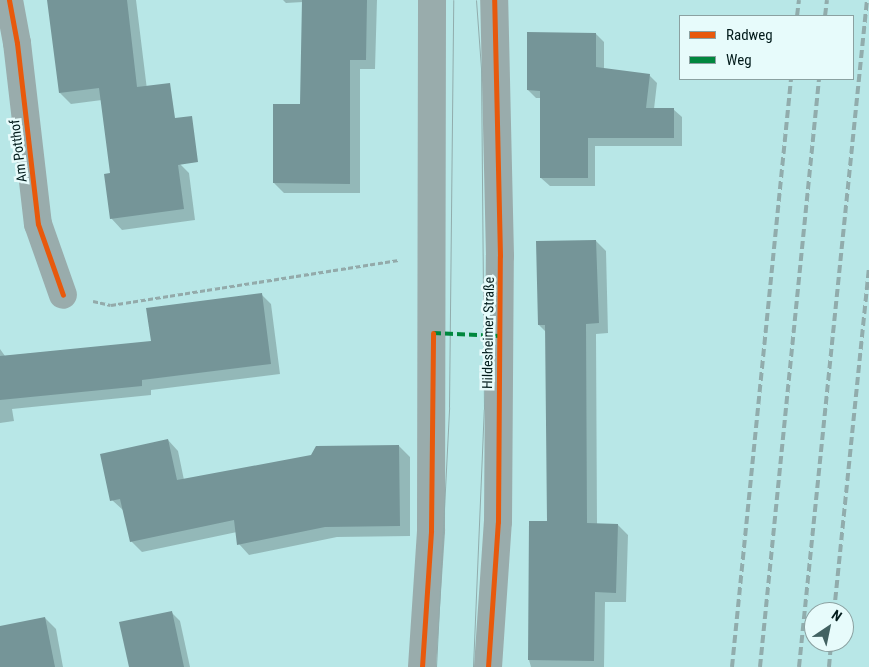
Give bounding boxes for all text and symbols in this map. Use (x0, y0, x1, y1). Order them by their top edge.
legend (679, 15, 854, 80)
text: Radweg (726, 26, 773, 44)
text: Weg (726, 51, 752, 69)
street label: Am Potthof (6, 119, 30, 183)
street label: Hildesheimer Straße (479, 277, 497, 389)
north arrow (804, 602, 854, 652)
text: N (829, 606, 845, 624)

